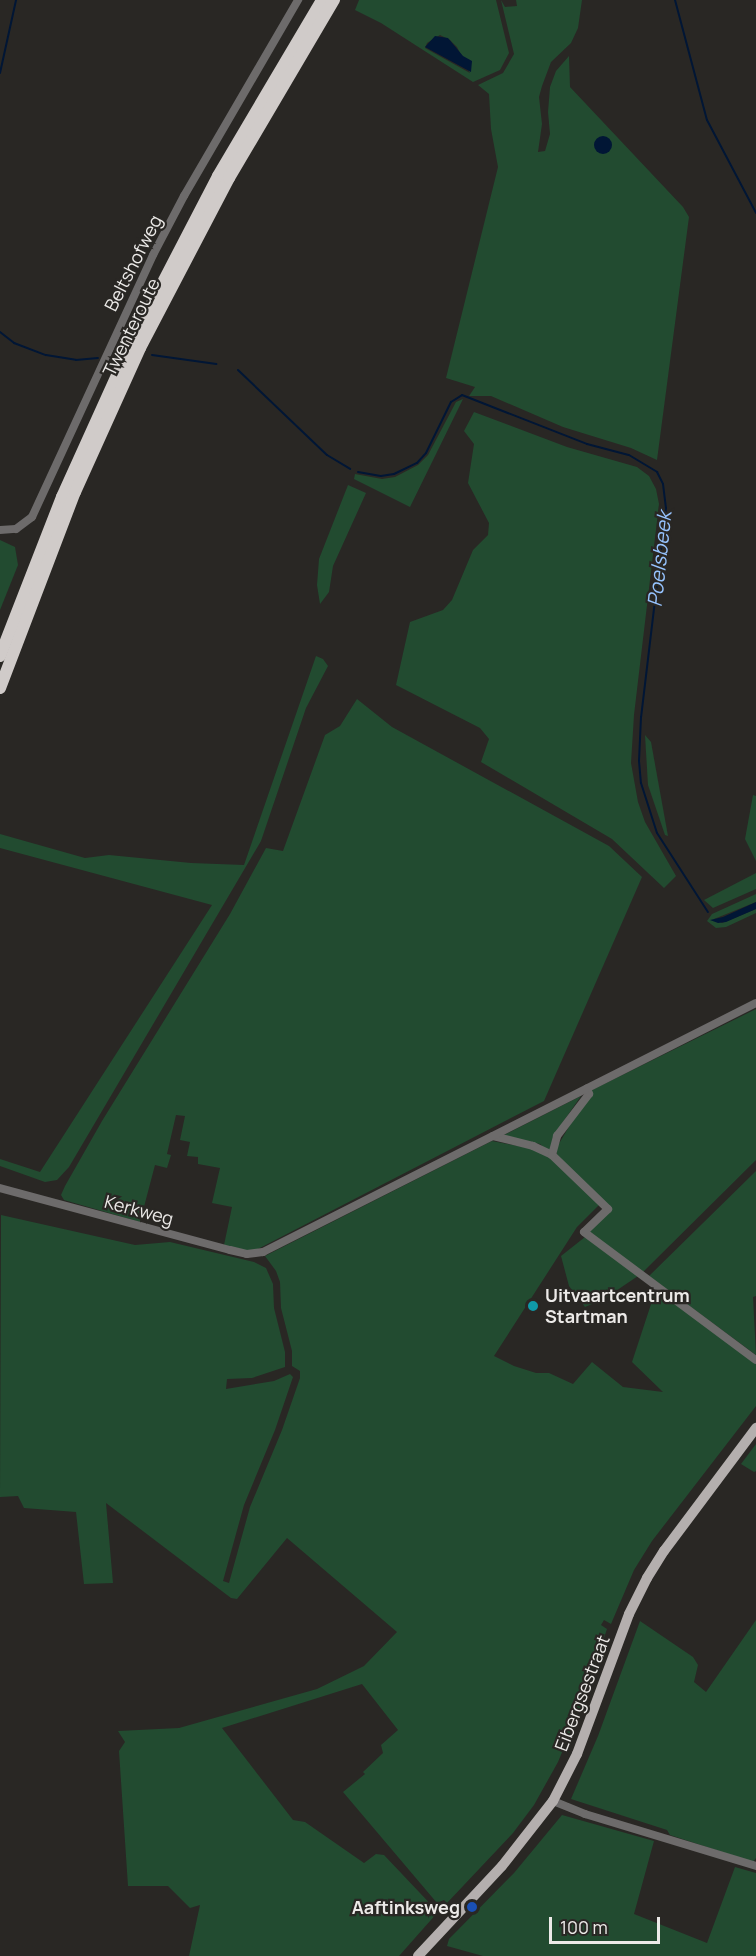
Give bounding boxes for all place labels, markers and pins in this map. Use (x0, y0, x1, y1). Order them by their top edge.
place label: Uitvaartcentrum Startman (545, 1285, 690, 1328)
marker: Uitvaartcentrum Startman (526, 1299, 540, 1313)
place label: Aaftinksweg (352, 1896, 460, 1918)
marker: Aaftinksweg (465, 1900, 479, 1914)

